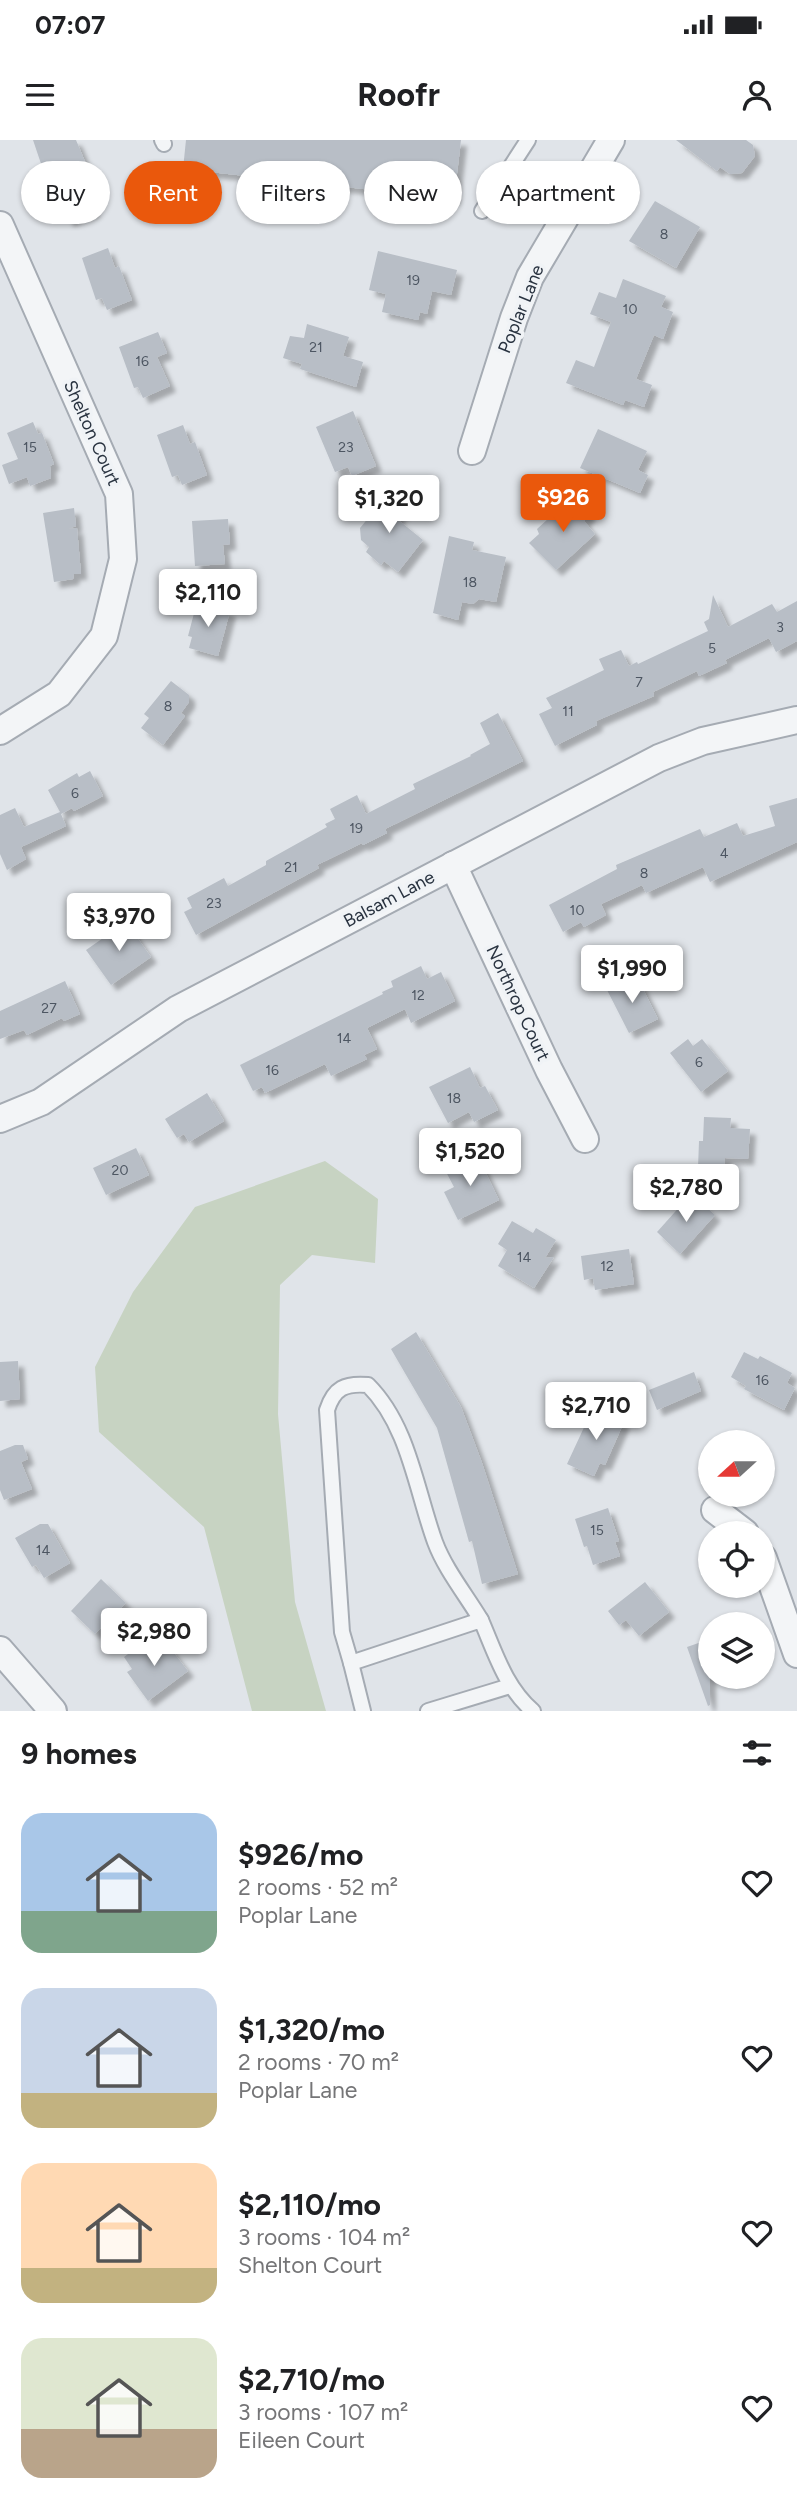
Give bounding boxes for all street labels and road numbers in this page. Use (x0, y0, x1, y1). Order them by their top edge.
street label: Poplar Lane (493, 261, 549, 356)
street label: Shelton Court (59, 377, 125, 489)
street label: Balsam Lane (340, 866, 438, 932)
street label: Northrop Court (482, 942, 555, 1065)

